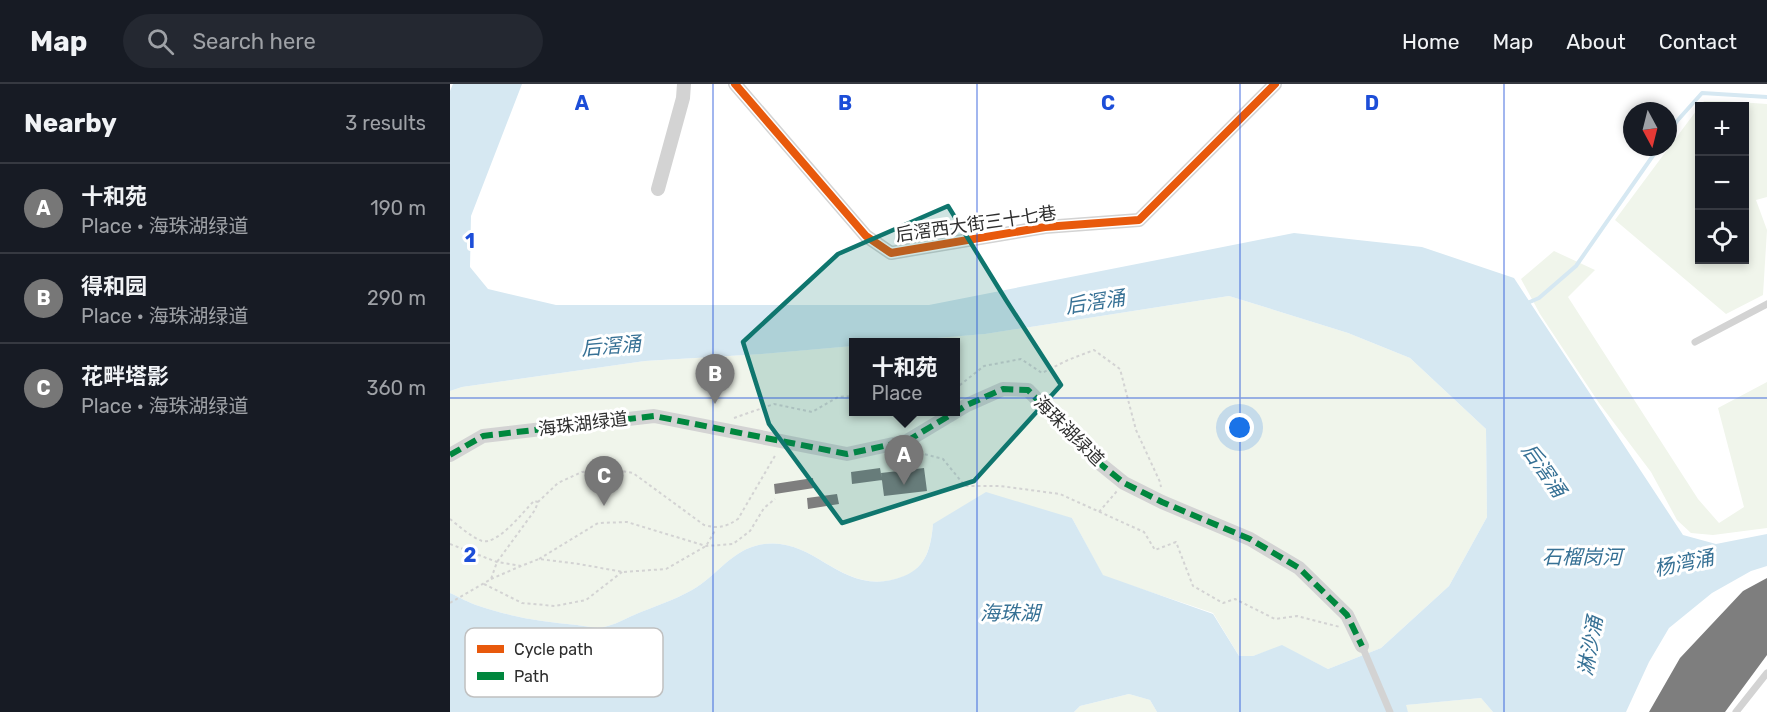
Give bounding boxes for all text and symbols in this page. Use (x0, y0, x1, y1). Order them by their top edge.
search box (123, 14, 543, 68)
text: Map (30, 25, 87, 58)
icon: search (144, 25, 177, 58)
text: Search here (192, 28, 316, 55)
text: Home (1402, 29, 1459, 54)
text: Map (1492, 29, 1533, 54)
text: About (1566, 29, 1626, 54)
text: Contact (1659, 29, 1737, 54)
text: A (575, 91, 590, 115)
text: B (838, 91, 852, 115)
text: C (1101, 91, 1115, 115)
text: D (1365, 91, 1379, 115)
north arrow (1623, 102, 1677, 156)
map controls (1695, 102, 1749, 264)
button: + (1695, 102, 1749, 156)
text: Nearby (24, 108, 117, 139)
text: 3 results (345, 111, 426, 135)
button: − (1695, 156, 1749, 210)
text: 十和苑 (81, 183, 147, 210)
text: A (36, 196, 51, 220)
text: 190 m (370, 196, 426, 220)
street label: 后滘西大街三十七巷 (894, 202, 1058, 246)
button: locate (1695, 210, 1749, 264)
text: Place · 海珠湖绿道 (81, 214, 248, 238)
text: 1 (465, 229, 475, 253)
text: 得和园 (81, 273, 147, 300)
water label: 后滘涌 (1063, 285, 1128, 319)
text: B (36, 286, 51, 310)
text: 290 m (367, 286, 426, 310)
text: Place · 海珠湖绿道 (81, 304, 248, 328)
water label: 后滘涌 (580, 331, 644, 361)
popup (849, 338, 960, 416)
pin: B (696, 354, 734, 404)
text: 十和苑 (871, 354, 938, 381)
text: 花畔塔影 (81, 363, 169, 390)
text: C (36, 376, 51, 400)
text: 360 m (367, 376, 426, 400)
text: Place (871, 381, 922, 405)
street label: 海珠湖绿道 (1029, 391, 1109, 471)
text: Place · 海珠湖绿道 (81, 394, 248, 418)
street label: 海珠湖绿道 (537, 408, 629, 440)
your location (1225, 413, 1254, 442)
pin: A (884, 436, 924, 485)
water label: 后滘涌 (1517, 439, 1572, 503)
pin: C (584, 456, 624, 506)
text: 2 (464, 543, 477, 567)
water label: 石榴岗河 (1542, 545, 1626, 569)
water label: 杨湾涌 (1652, 545, 1718, 581)
water label: 海珠湖 (980, 601, 1043, 625)
water label: 淋沙涌 (1573, 612, 1607, 678)
legend (465, 628, 663, 697)
text: Cycle path (514, 640, 593, 659)
text: Path (514, 667, 549, 686)

